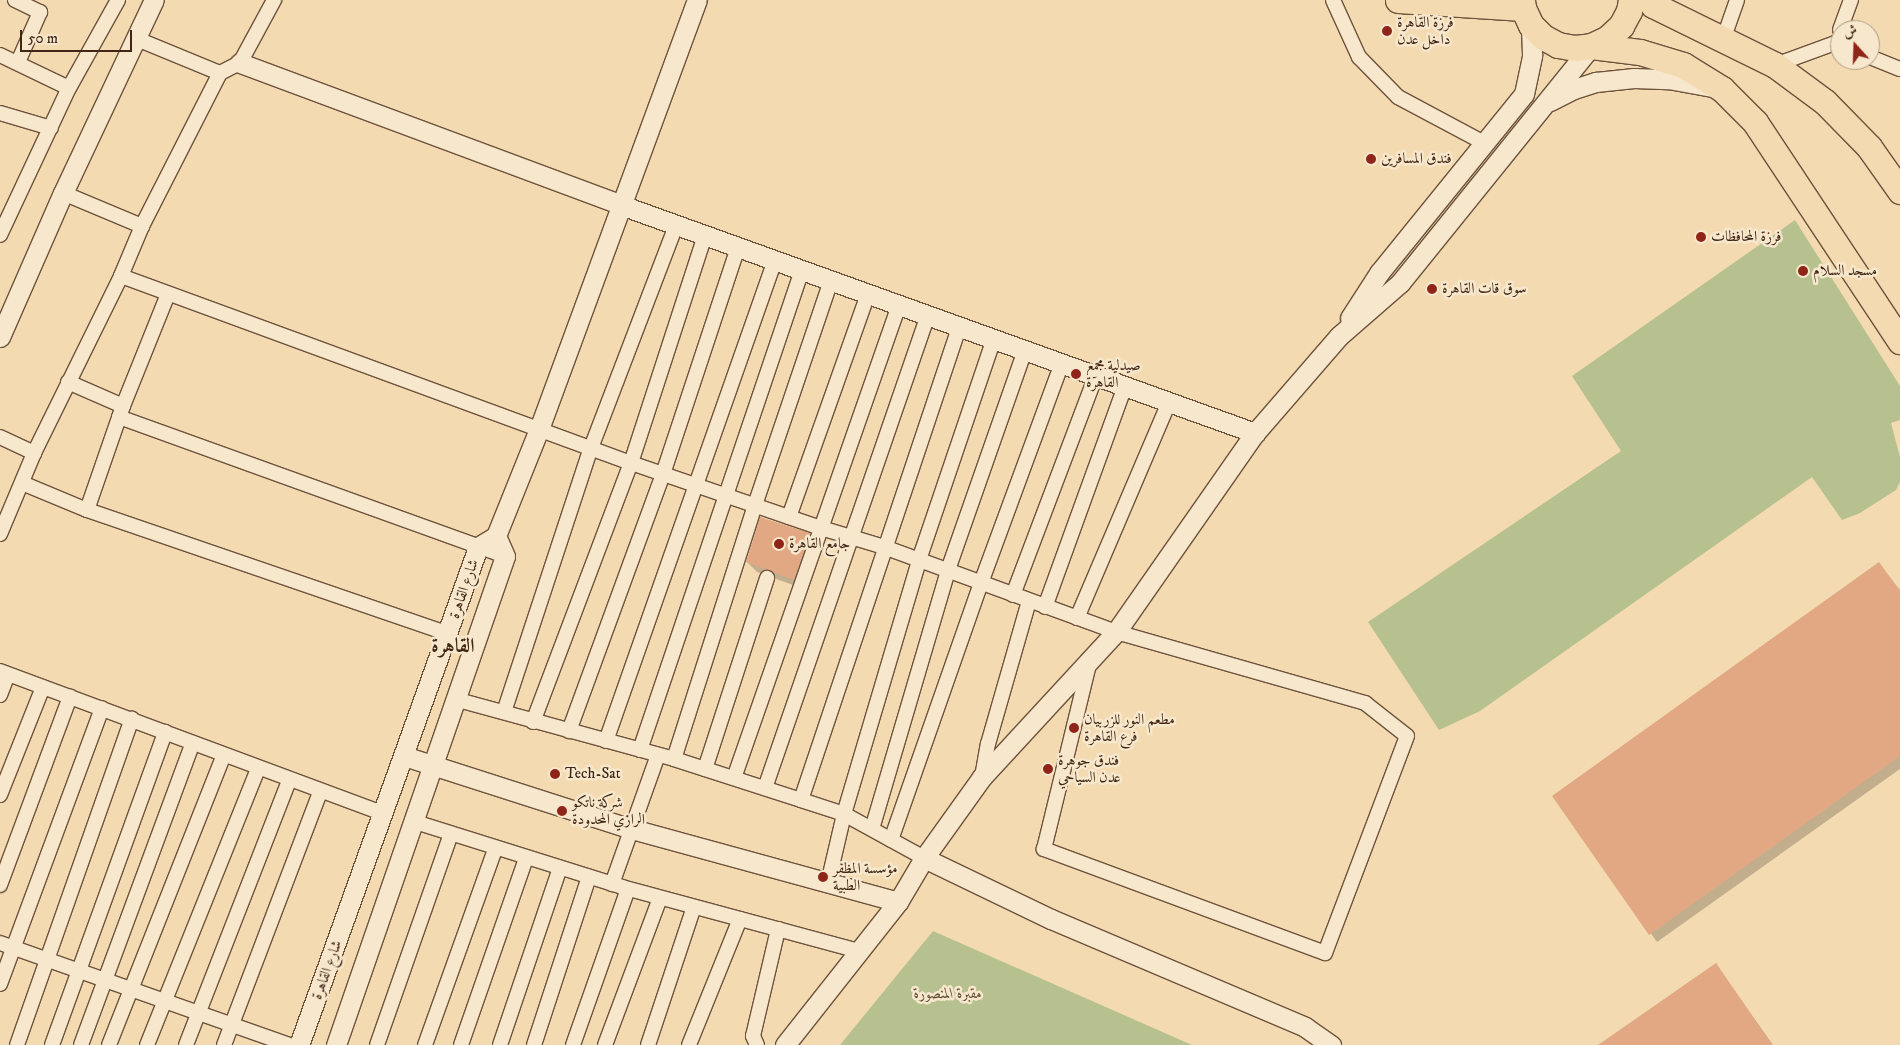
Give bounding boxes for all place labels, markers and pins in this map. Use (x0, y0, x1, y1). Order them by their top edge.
place label: فرزة القاهرة داخل عدن (1397, 13, 1454, 48)
marker: فرزة القاهرة داخل عدن (1381, 25, 1393, 37)
place label: فندق المسافرين (1381, 150, 1452, 168)
marker: فندق المسافرين (1365, 153, 1377, 165)
place label: فرزة المحافظات (1711, 228, 1782, 246)
marker: فرزة المحافظات (1695, 231, 1707, 243)
place label: مسجد السلام (1813, 262, 1877, 280)
marker: مسجد السلام (1797, 265, 1809, 277)
place label: سوق قات القاهرة (1442, 280, 1527, 298)
marker: سوق قات القاهرة (1426, 283, 1438, 295)
place label: صيدلية مجمع القاهرة (1086, 356, 1141, 391)
marker: صيدلية مجمع القاهرة (1070, 368, 1082, 380)
place label: جامع القاهرة (789, 535, 850, 553)
marker: جامع القاهرة (773, 538, 785, 550)
place label: مطعم النور للزربيان فرع القاهرة (1084, 710, 1175, 745)
marker: مطعم النور للزربيان فرع القاهرة (1068, 722, 1080, 734)
place label: فندق جوهرة عدن السياحي (1058, 751, 1121, 786)
marker: فندق جوهرة عدن السياحي (1042, 763, 1054, 775)
place label: Tech-Sat (565, 765, 621, 783)
marker: Tech-Sat (549, 768, 561, 780)
place label: شركة ناتكو الرازي المحدودة (572, 793, 645, 828)
marker: شركة ناتكو الرازي المحدودة (556, 805, 568, 817)
place label: مؤسسة المظفر الطبية (833, 859, 898, 894)
marker: مؤسسة المظفر الطبية (817, 871, 829, 883)

